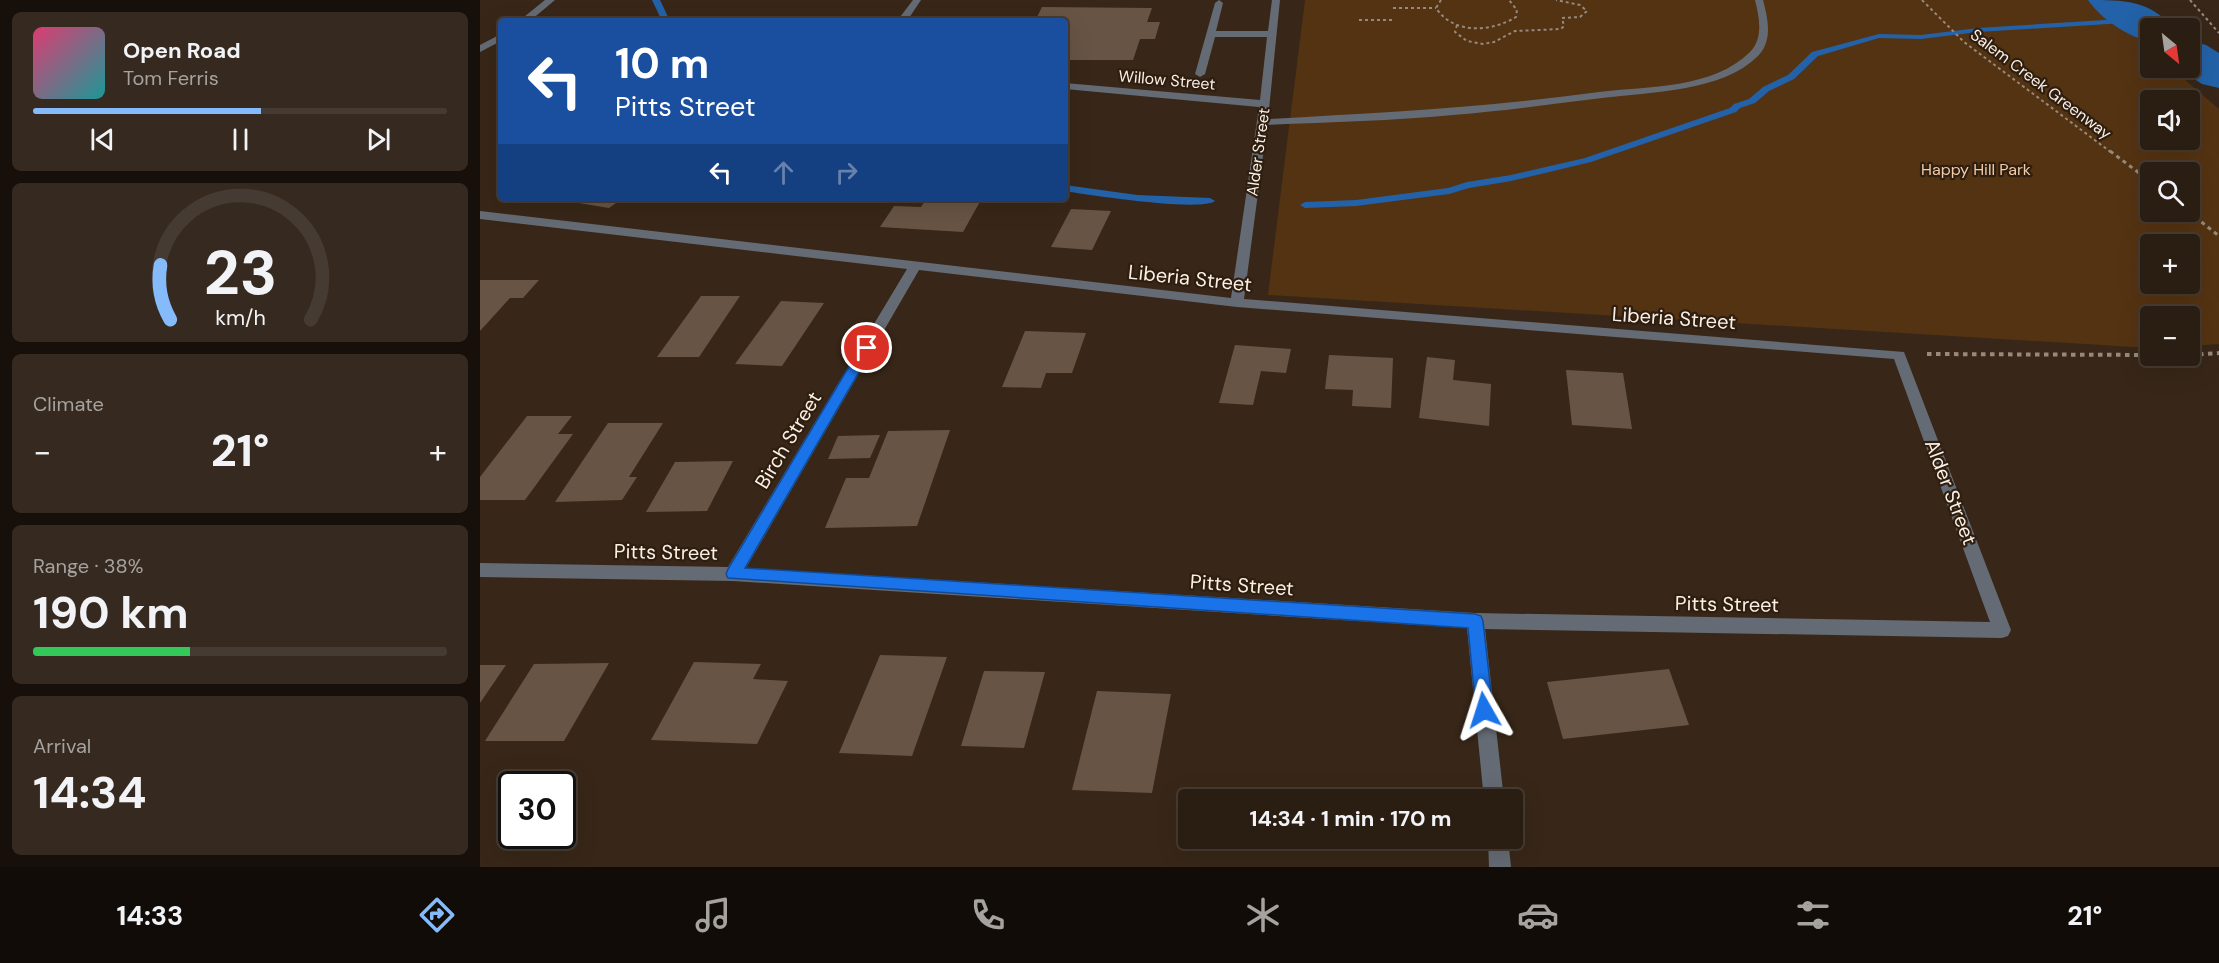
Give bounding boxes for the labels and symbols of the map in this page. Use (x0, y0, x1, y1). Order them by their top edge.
north arrow (2140, 18, 2200, 78)
street label: Salem Creek Greenway (1966, 24, 2116, 144)
street label: Willow Street (1118, 65, 1216, 95)
street label: Alder Street (1241, 107, 1275, 197)
park label: Happy Hill Park (1921, 159, 2031, 180)
street label: Liberia Street (1127, 259, 1253, 297)
street label: Liberia Street (1611, 301, 1737, 335)
pin (841, 322, 892, 373)
street label: Birch Street (749, 387, 827, 493)
street label: Alder Street (1919, 436, 1983, 549)
street label: Pitts Street (614, 538, 718, 566)
street label: Pitts Street (1189, 568, 1295, 602)
street label: Pitts Street (1675, 590, 1779, 618)
position arrow (1452, 678, 1516, 742)
speed limit sign: 30 (498, 771, 576, 849)

